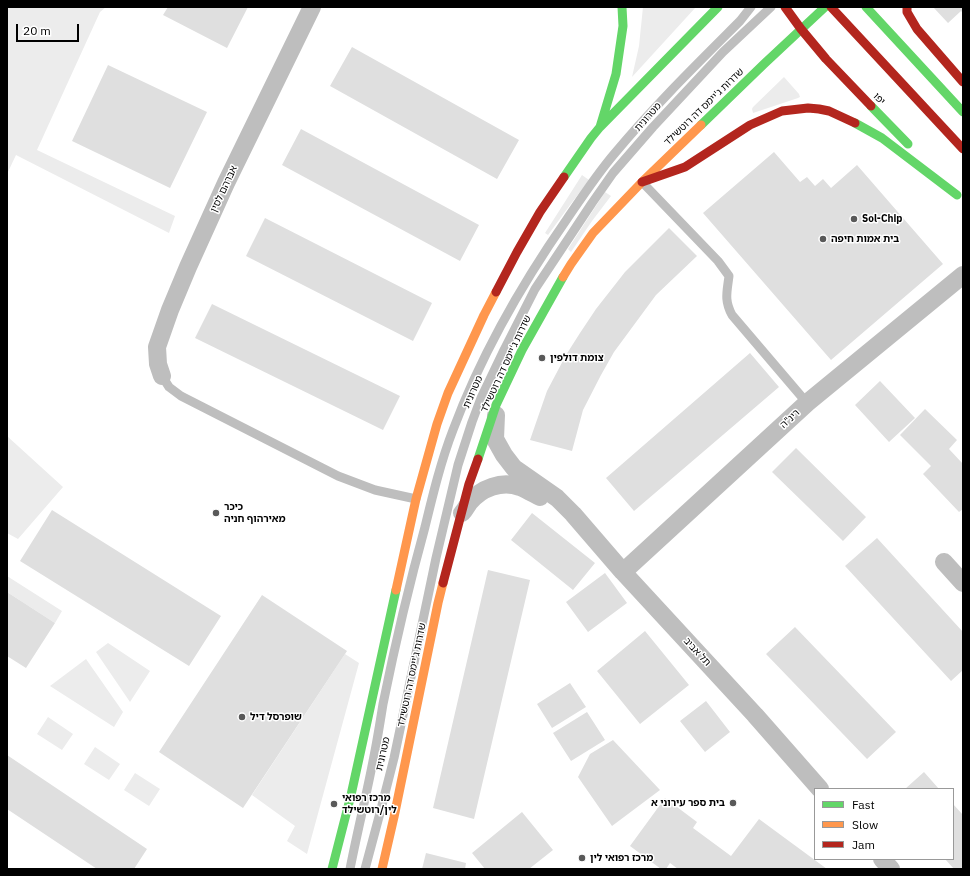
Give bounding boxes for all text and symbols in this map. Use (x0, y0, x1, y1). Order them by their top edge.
scale bar (18, 16, 81, 42)
text: 20 m (23, 23, 51, 38)
street label: שדרות ג'יימס דה רוטשילד (662, 66, 746, 148)
street label: יפו (871, 91, 887, 107)
street label: מטרונית (632, 100, 664, 134)
street label: אברהם לסין (208, 164, 240, 214)
place label: Sol-Chip (862, 213, 902, 225)
marker: Sol-Chip (849, 214, 859, 224)
place label: בית אמות חיפה (831, 233, 899, 245)
marker: בית אמות חיפה (818, 234, 828, 244)
street label: שדרות ג'יימס דה רוטשילד (478, 313, 534, 415)
place label: צומת דולפין (550, 352, 604, 364)
marker: צומת דולפין (537, 353, 547, 363)
street label: מטרונית (461, 374, 485, 410)
street label: רינ"ה (778, 407, 802, 431)
place label: כיכר מאירהוף חניה (224, 501, 285, 524)
marker: כיכר מאירהוף חניה (211, 508, 221, 518)
street label: שדרות ג'יימס דה רוטשילד (395, 622, 429, 728)
street label: תל אביב (681, 635, 713, 669)
place label: שופרסל דיל (250, 711, 302, 723)
marker: שופרסל דיל (237, 712, 247, 722)
street label: מטרונית (373, 736, 393, 772)
legend (814, 788, 954, 860)
place label: מרכז רפואי לין/רוטשילד (342, 792, 397, 816)
place label: בית ספר עירוני א (651, 797, 725, 809)
text: Fast (852, 797, 875, 812)
marker: בית ספר עירוני א (728, 798, 738, 808)
marker: מרכז רפואי לין/רוטשילד (329, 799, 339, 809)
text: Slow (852, 817, 878, 832)
text: Jam (852, 837, 875, 852)
place label: מרכז רפואי לין (590, 852, 653, 864)
marker: מרכז רפואי לין (577, 853, 587, 863)

